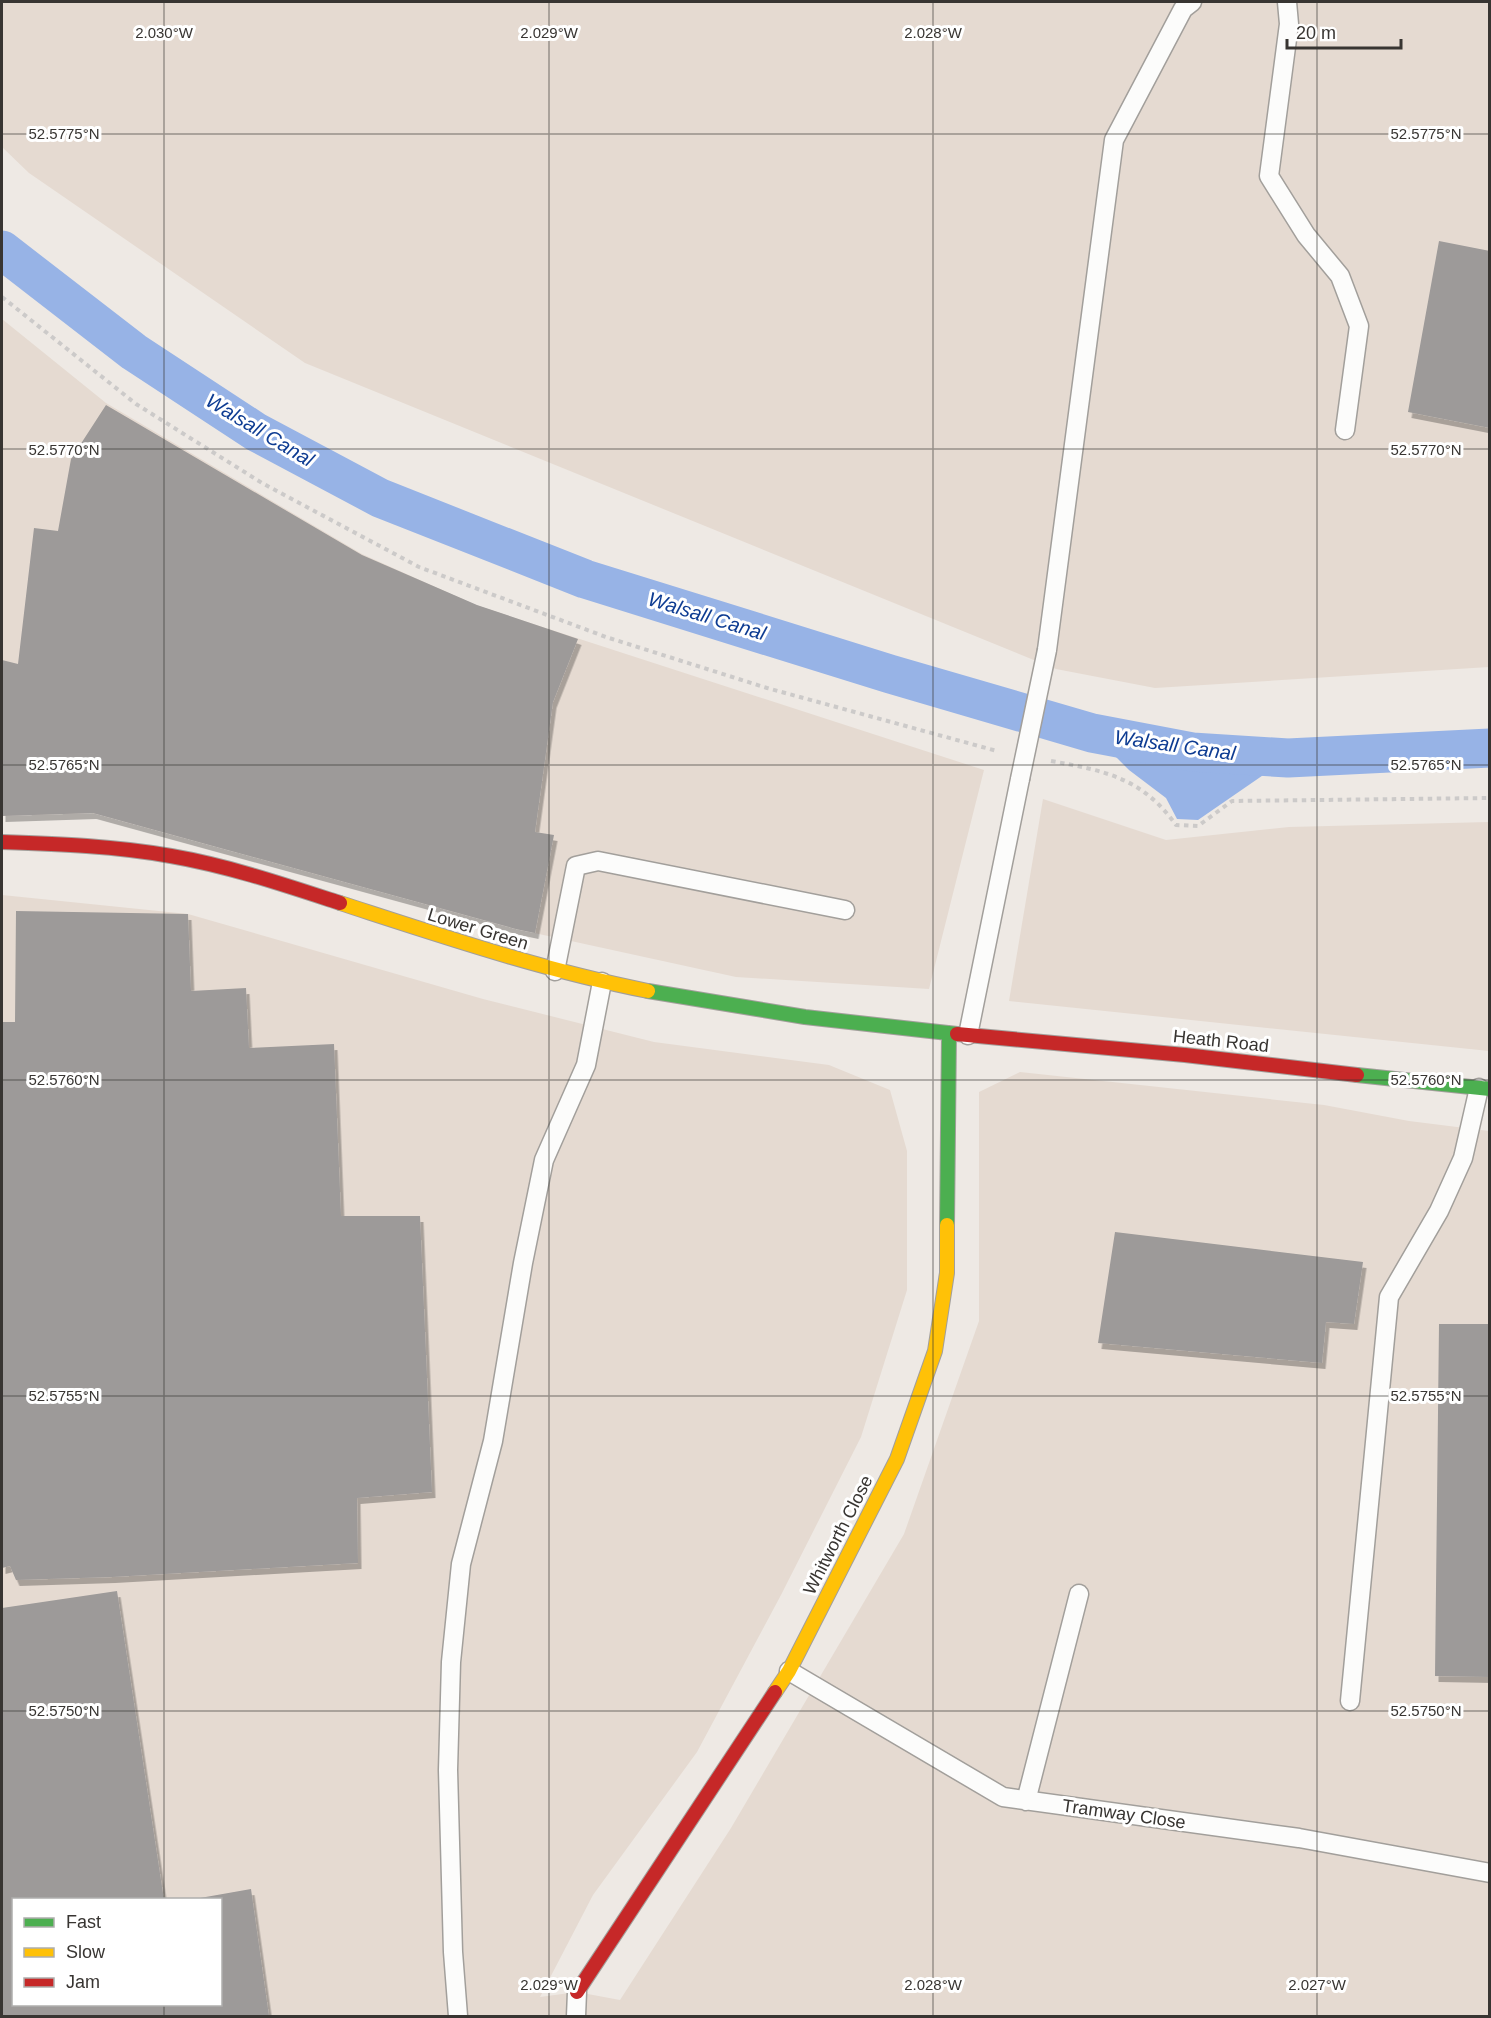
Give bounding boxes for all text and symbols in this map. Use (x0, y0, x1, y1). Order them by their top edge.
scale bar (1287, 12, 1401, 50)
text: 20 m (1296, 23, 1336, 43)
text: 2.030°W (135, 24, 194, 41)
text: 2.029°W (520, 24, 579, 41)
text: 2.028°W (904, 24, 963, 41)
text: 52.5775°N (28, 125, 100, 142)
text: 52.5775°N (1390, 125, 1462, 142)
water label: Walsall Canal (202, 389, 318, 471)
text: 52.5770°N (28, 441, 100, 458)
text: 52.5770°N (1390, 441, 1462, 458)
water label: Walsall Canal (645, 588, 769, 645)
water label: Walsall Canal (1113, 726, 1237, 764)
text: 52.5765°N (28, 756, 100, 773)
text: 52.5765°N (1390, 756, 1462, 773)
street label: Lower Green (425, 904, 531, 954)
street label: Heath Road (1172, 1026, 1270, 1056)
text: 52.5760°N (28, 1071, 100, 1088)
text: 52.5760°N (1390, 1071, 1462, 1088)
text: 52.5755°N (28, 1387, 100, 1404)
text: 52.5755°N (1390, 1387, 1462, 1404)
street label: Whitworth Close (799, 1472, 877, 1598)
text: 52.5750°N (28, 1702, 100, 1719)
text: 52.5750°N (1390, 1702, 1462, 1719)
street label: Tramway Close (1061, 1795, 1187, 1833)
legend (12, 1898, 222, 2006)
text: Fast (66, 1912, 101, 1932)
text: Slow (66, 1942, 106, 1962)
text: Jam (66, 1972, 100, 1992)
text: 2.029°W (520, 1976, 579, 1993)
text: 2.028°W (904, 1976, 963, 1993)
text: 2.027°W (1288, 1976, 1347, 1993)

